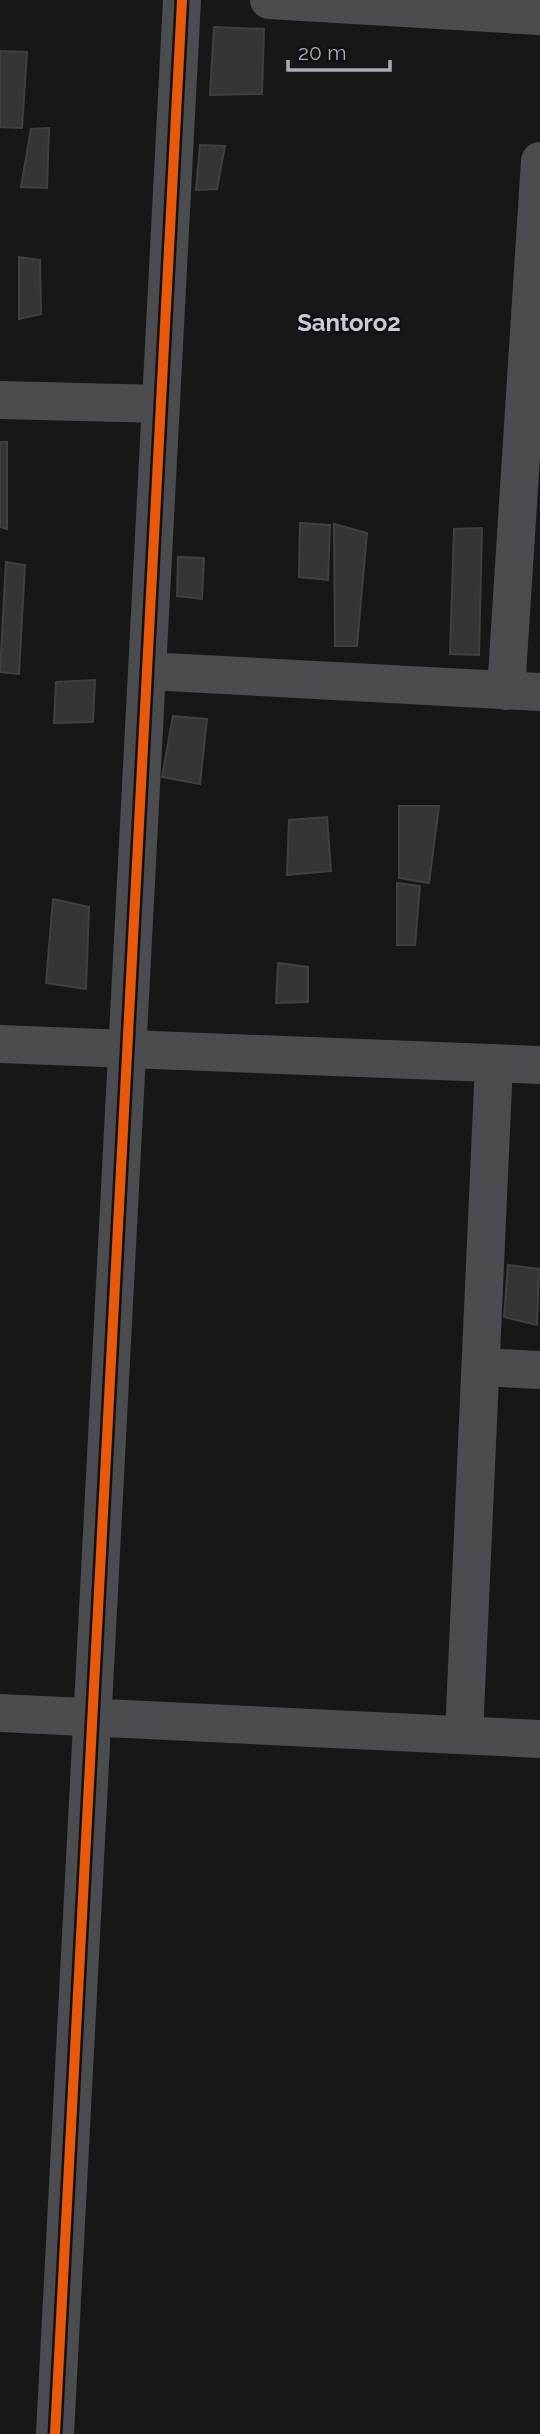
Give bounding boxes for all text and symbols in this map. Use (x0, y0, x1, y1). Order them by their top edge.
scale bar (288, 28, 390, 72)
text: 20 m (298, 40, 346, 65)
district label: Santoro2 (297, 308, 401, 337)

